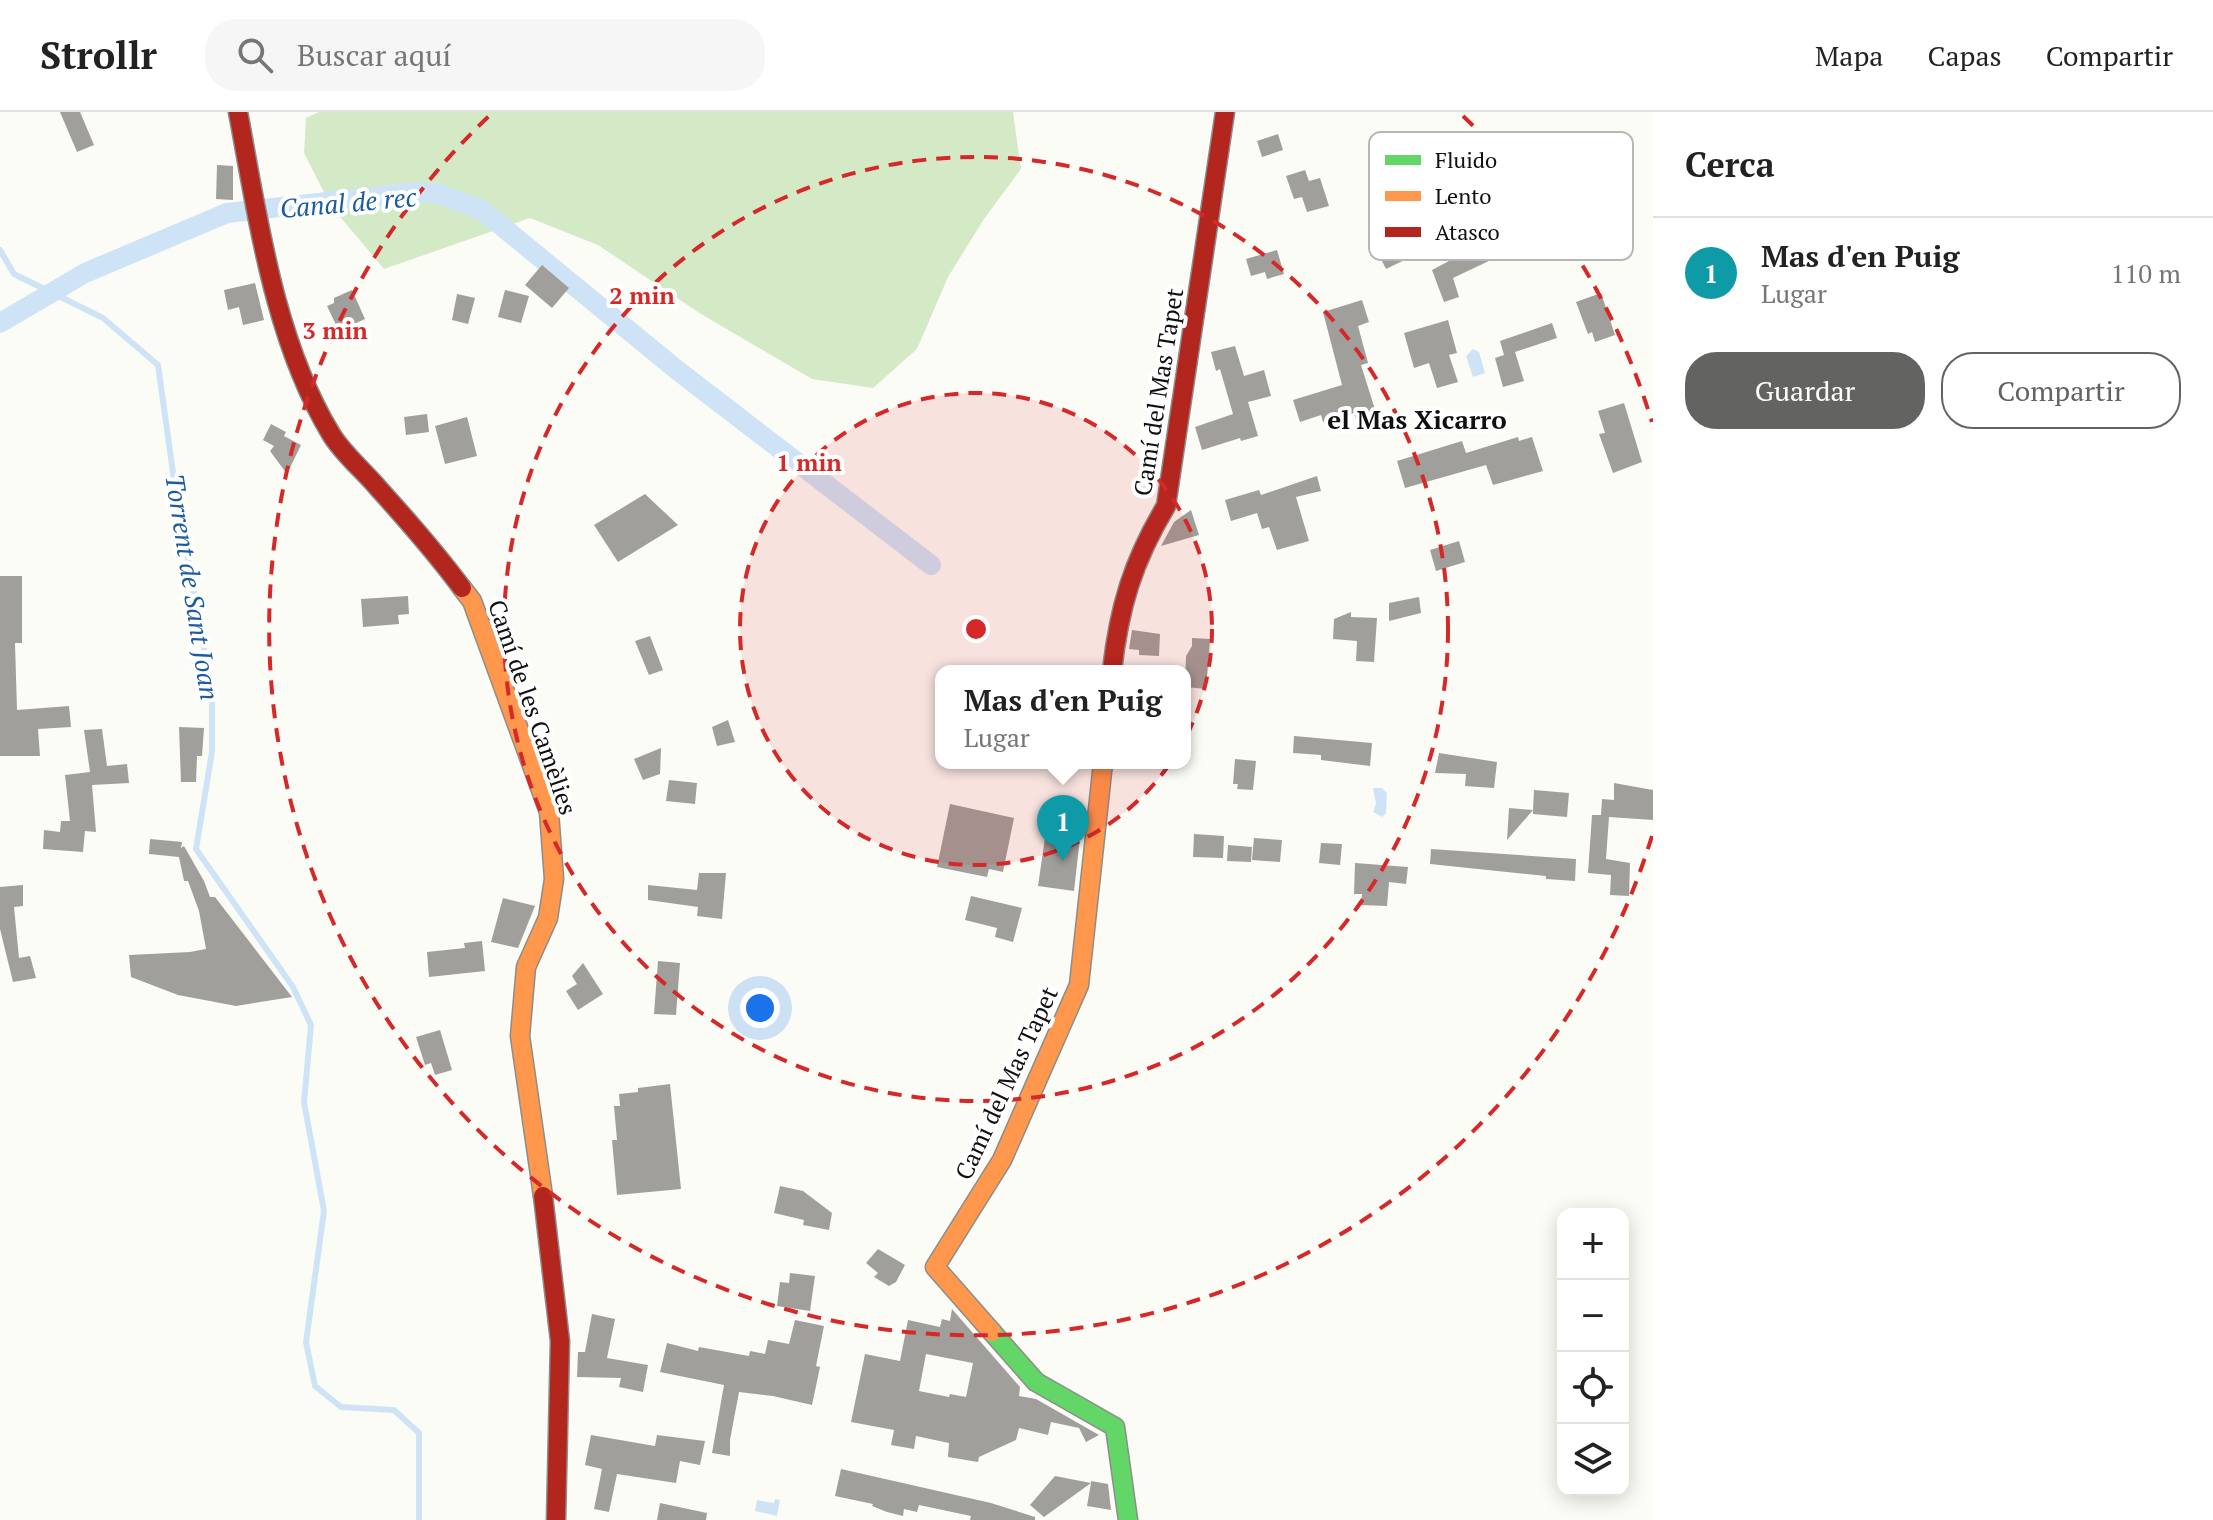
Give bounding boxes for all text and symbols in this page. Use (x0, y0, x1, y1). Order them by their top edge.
search box (205, 19, 765, 91)
text: Strollr (40, 30, 157, 80)
icon: search (233, 33, 277, 77)
text: Buscar aquí (297, 35, 451, 75)
text: Mapa (1815, 37, 1883, 74)
text: Capas (1927, 37, 2002, 74)
text: Compartir (2046, 37, 2173, 74)
legend (1369, 132, 1633, 260)
text: Cerca (1685, 142, 1775, 187)
text: Fluido (1435, 145, 1497, 174)
water label: Canal de rec (278, 179, 418, 225)
text: Lento (1435, 181, 1492, 210)
text: Atasco (1435, 217, 1500, 246)
text: Mas d'en Puig (1761, 236, 1959, 276)
text: 1 (1704, 256, 1718, 290)
text: 110 m (2111, 256, 2181, 290)
text: Lugar (1761, 276, 1827, 310)
text: 2 min (609, 279, 675, 311)
street label: Camí del Mas Tapet (1126, 286, 1190, 498)
text: 3 min (302, 314, 368, 346)
button: Guardar (1685, 352, 1925, 429)
button: Compartir (1941, 352, 2181, 429)
district label: el Mas Xicarro (1327, 402, 1507, 436)
text: 1 min (776, 446, 842, 478)
water label: Torrent de Sant Joan (158, 471, 228, 703)
street label: Camí de les Camèlies (481, 595, 585, 819)
centre of rings (962, 615, 990, 643)
popup (935, 665, 1191, 769)
text: Mas d'en Puig (964, 680, 1162, 720)
text: Lugar (964, 720, 1030, 754)
pin: 1 (1037, 795, 1089, 861)
street label: Camí del Mas Tapet (947, 981, 1065, 1185)
your location (740, 988, 780, 1028)
map controls (1557, 1208, 1629, 1496)
button: + (1557, 1208, 1629, 1280)
button: − (1557, 1280, 1629, 1352)
button: locate (1557, 1352, 1629, 1424)
button: layers (1557, 1424, 1629, 1496)

